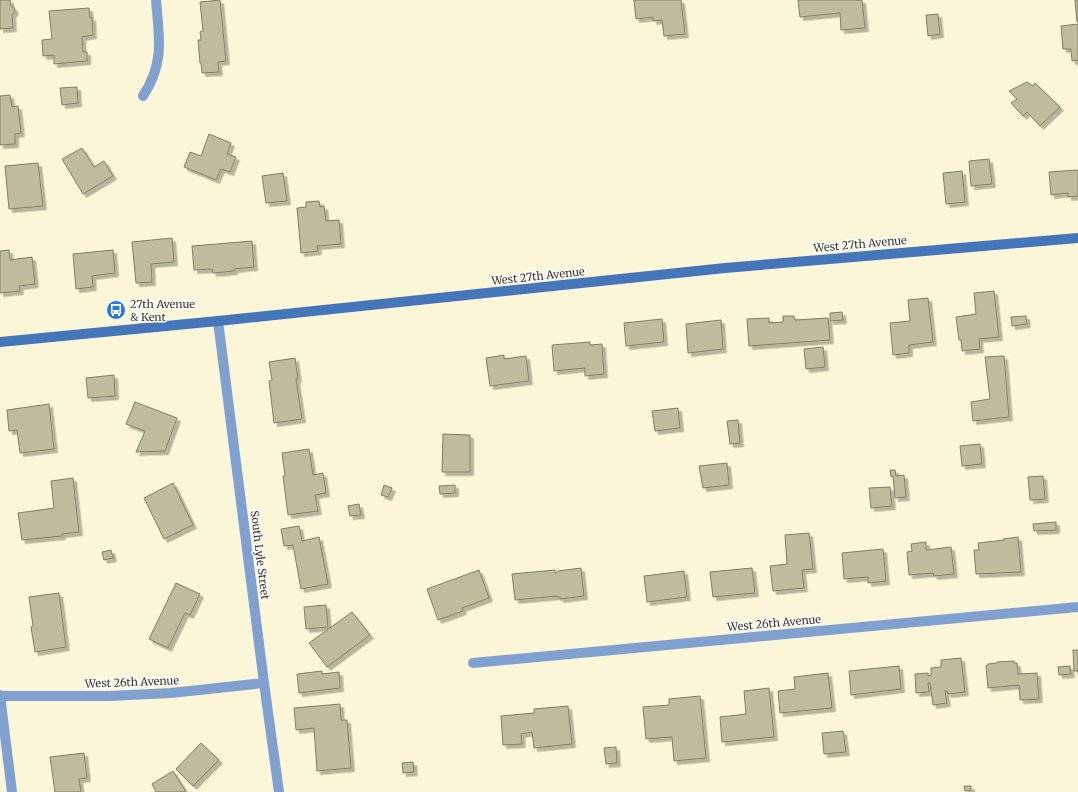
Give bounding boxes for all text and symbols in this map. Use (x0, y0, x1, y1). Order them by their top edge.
street label: West 27th Avenue (812, 233, 907, 255)
street label: West 27th Avenue (490, 264, 586, 288)
place label: 27th Avenue & Kent (130, 297, 195, 324)
bus stop icon: 27th Avenue & Kent (105, 299, 127, 321)
street label: South Lyle Street (248, 510, 272, 601)
street label: West 26th Avenue (726, 612, 822, 634)
street label: West 26th Avenue (84, 673, 180, 691)

